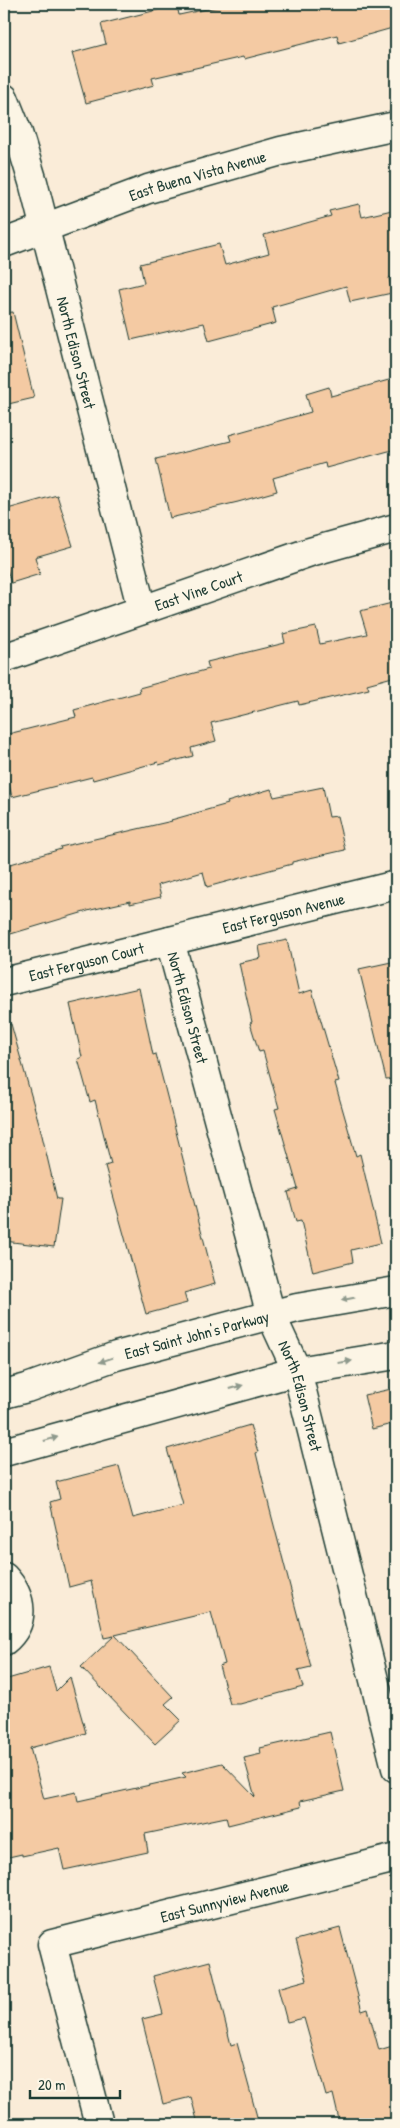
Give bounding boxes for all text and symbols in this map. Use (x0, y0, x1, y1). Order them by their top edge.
street label: East Buena Vista Avenue (126, 145, 269, 206)
street label: North Edison Street (52, 294, 101, 411)
street label: East Vine Court (152, 565, 246, 616)
street label: East Ferguson Avenue (220, 887, 347, 939)
street label: East Ferguson Court (27, 937, 147, 986)
street label: North Edison Street (162, 949, 214, 1066)
one-way arrow (340, 1295, 356, 1303)
street label: East Saint John's Parkway (122, 1305, 272, 1364)
street label: North Edison Street (273, 1337, 328, 1454)
one-way arrow (98, 1356, 113, 1364)
one-way arrow (337, 1358, 353, 1366)
one-way arrow (228, 1383, 243, 1391)
one-way arrow (43, 1434, 58, 1442)
street label: East Sunnyview Avenue (158, 1874, 292, 1927)
scale bar (30, 2068, 120, 2100)
text: 20 m (38, 2074, 65, 2095)

